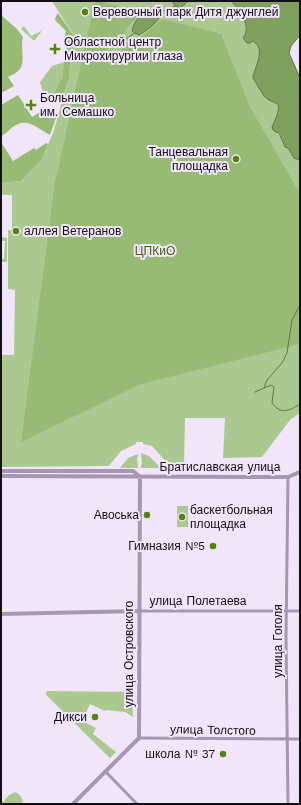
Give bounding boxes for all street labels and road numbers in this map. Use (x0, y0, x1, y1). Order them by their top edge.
street label: Братиславская улица (160, 460, 281, 474)
street label: улица Полетаева (149, 594, 247, 608)
street label: улица Островского (122, 601, 136, 707)
street label: улица Гоголя (271, 604, 285, 678)
street label: улица Толстого (170, 722, 256, 738)

